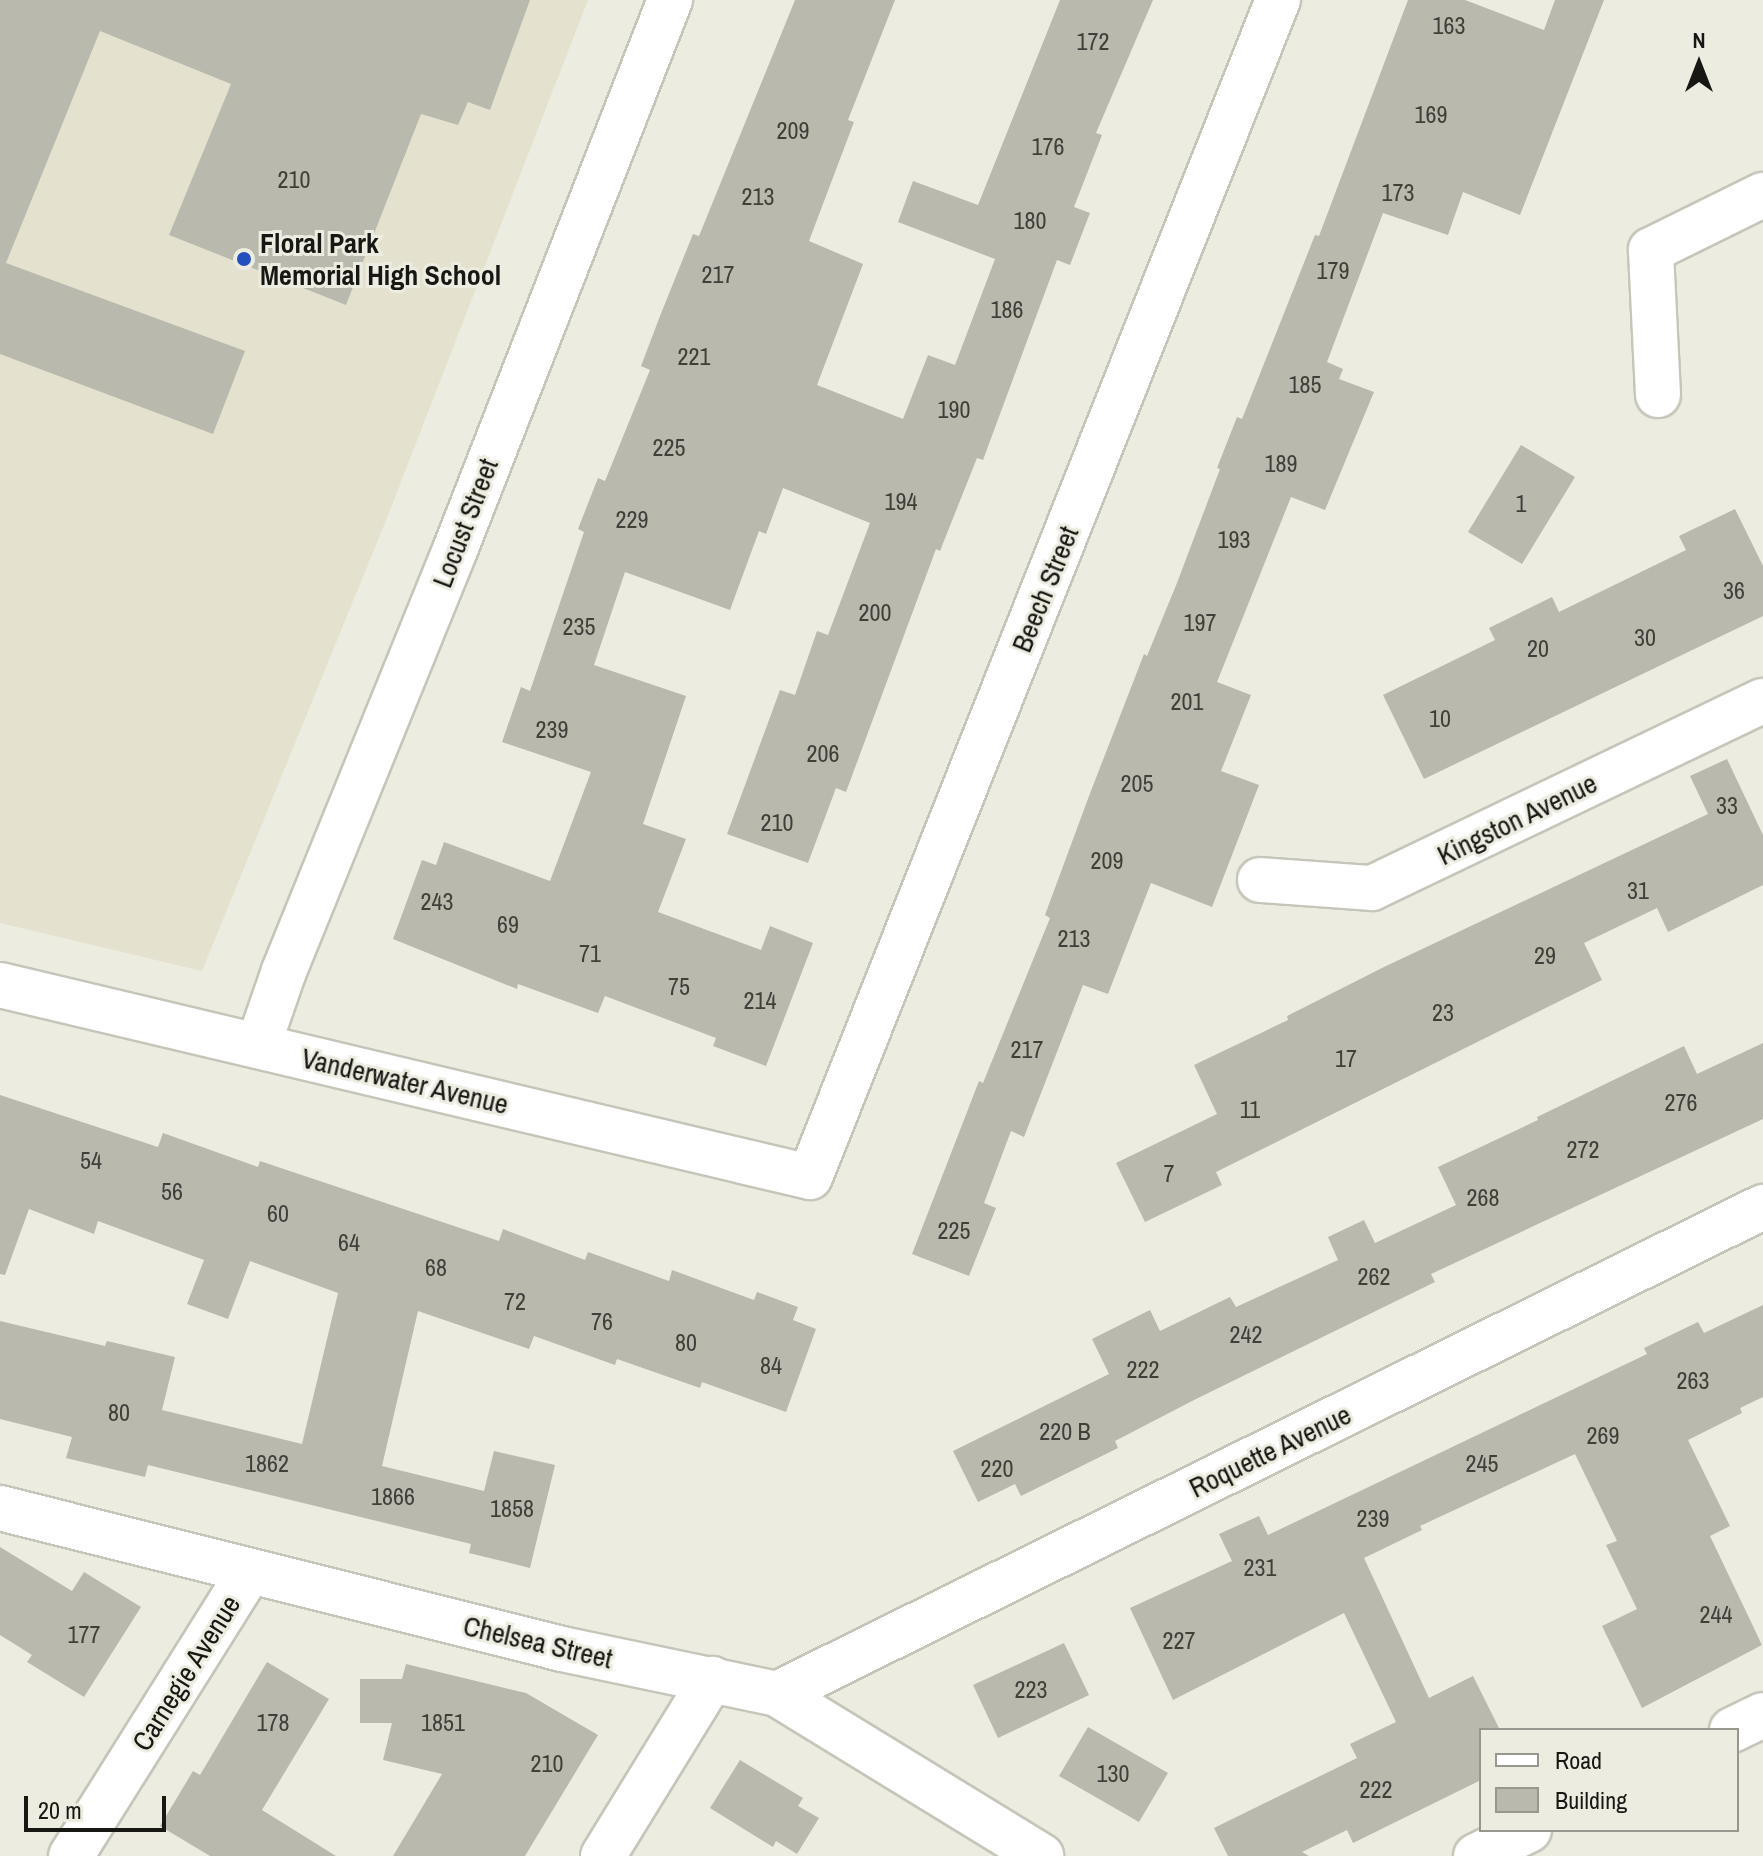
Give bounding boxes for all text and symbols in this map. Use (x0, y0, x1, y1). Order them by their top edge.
house number: 163 (1433, 12, 1465, 40)
north arrow (1659, 24, 1739, 104)
text: N (1692, 25, 1706, 55)
house number: 172 (1077, 28, 1109, 56)
house number: 169 (1415, 101, 1447, 129)
house number: 209 (777, 117, 809, 145)
house number: 176 (1032, 133, 1064, 161)
house number: 210 (278, 166, 310, 194)
house number: 173 (1382, 179, 1414, 207)
house number: 213 (742, 183, 774, 211)
house number: 180 (1014, 207, 1046, 235)
place label: Floral Park Memorial High School (260, 226, 501, 292)
marker: Floral Park Memorial High School (235, 250, 253, 268)
house number: 179 (1317, 257, 1349, 285)
house number: 217 (702, 261, 734, 289)
house number: 186 (991, 296, 1023, 324)
house number: 221 (678, 343, 710, 371)
house number: 185 (1289, 371, 1321, 399)
house number: 190 (938, 396, 970, 424)
house number: 225 (653, 434, 685, 462)
house number: 189 (1265, 450, 1297, 478)
street label: Locust Street (425, 454, 505, 592)
house number: 194 (885, 488, 917, 516)
house number: 1 (1516, 490, 1526, 518)
house number: 229 (616, 506, 648, 534)
street label: Beech Street (1005, 521, 1085, 657)
house number: 193 (1218, 526, 1250, 554)
house number: 36 (1723, 577, 1745, 605)
house number: 200 (859, 599, 891, 627)
house number: 197 (1184, 609, 1216, 637)
house number: 235 (563, 613, 595, 641)
house number: 30 (1634, 624, 1656, 652)
house number: 20 (1527, 635, 1549, 663)
house number: 201 (1171, 688, 1203, 716)
house number: 10 (1429, 705, 1451, 733)
house number: 239 (536, 716, 568, 744)
house number: 206 (807, 740, 839, 768)
street label: Kingston Avenue (1431, 766, 1603, 872)
house number: 205 (1121, 770, 1153, 798)
house number: 33 (1716, 792, 1738, 820)
house number: 210 (761, 809, 793, 837)
house number: 209 (1091, 847, 1123, 875)
house number: 31 (1627, 877, 1649, 905)
house number: 243 (421, 888, 453, 916)
house number: 69 (497, 911, 519, 939)
house number: 213 (1058, 925, 1090, 953)
house number: 71 (579, 940, 601, 968)
house number: 29 (1534, 942, 1556, 970)
house number: 75 (668, 973, 690, 1001)
house number: 214 (744, 987, 776, 1015)
house number: 23 (1432, 999, 1454, 1027)
house number: 217 (1011, 1036, 1043, 1064)
street label: Vanderwater Avenue (298, 1041, 512, 1121)
house number: 17 (1335, 1045, 1357, 1073)
house number: 276 (1665, 1089, 1697, 1117)
house number: 11 (1240, 1096, 1260, 1124)
house number: 272 (1567, 1136, 1599, 1164)
house number: 54 (80, 1147, 102, 1175)
house number: 7 (1164, 1160, 1174, 1188)
house number: 56 (161, 1178, 183, 1206)
house number: 268 (1467, 1184, 1499, 1212)
house number: 60 (267, 1200, 289, 1228)
house number: 225 (938, 1217, 970, 1245)
house number: 64 (338, 1229, 360, 1257)
house number: 68 (425, 1254, 447, 1282)
house number: 262 (1358, 1263, 1390, 1291)
house number: 72 (504, 1288, 526, 1316)
house number: 76 (591, 1308, 613, 1336)
house number: 242 (1230, 1321, 1262, 1349)
house number: 80 (675, 1329, 697, 1357)
house number: 84 (760, 1352, 782, 1380)
house number: 222 (1127, 1356, 1159, 1384)
house number: 263 (1677, 1367, 1709, 1395)
street label: Roquette Avenue (1183, 1397, 1357, 1505)
house number: 80 (108, 1399, 130, 1427)
house number: 220 B (1039, 1418, 1091, 1446)
house number: 269 (1587, 1422, 1619, 1450)
house number: 1862 (245, 1450, 289, 1478)
house number: 245 (1466, 1450, 1498, 1478)
house number: 220 (981, 1455, 1013, 1483)
house number: 1866 (371, 1483, 415, 1511)
house number: 1858 (490, 1495, 534, 1523)
house number: 239 (1357, 1505, 1389, 1533)
house number: 231 (1244, 1554, 1276, 1582)
street label: Carnegie Avenue (125, 1588, 247, 1758)
house number: 244 (1700, 1601, 1732, 1629)
street label: Chelsea Street (460, 1609, 616, 1675)
house number: 177 (68, 1621, 100, 1649)
house number: 227 (1163, 1627, 1195, 1655)
house number: 223 (1015, 1676, 1047, 1704)
house number: 178 (257, 1709, 289, 1737)
house number: 1851 (421, 1709, 465, 1737)
legend (1479, 1728, 1739, 1832)
text: Road (1555, 1744, 1602, 1776)
house number: 210 (531, 1750, 563, 1778)
house number: 130 (1097, 1760, 1129, 1788)
house number: 222 (1360, 1776, 1392, 1804)
scale bar (28, 1780, 170, 1830)
text: Building (1555, 1784, 1627, 1816)
text: 20 m (38, 1794, 82, 1826)

